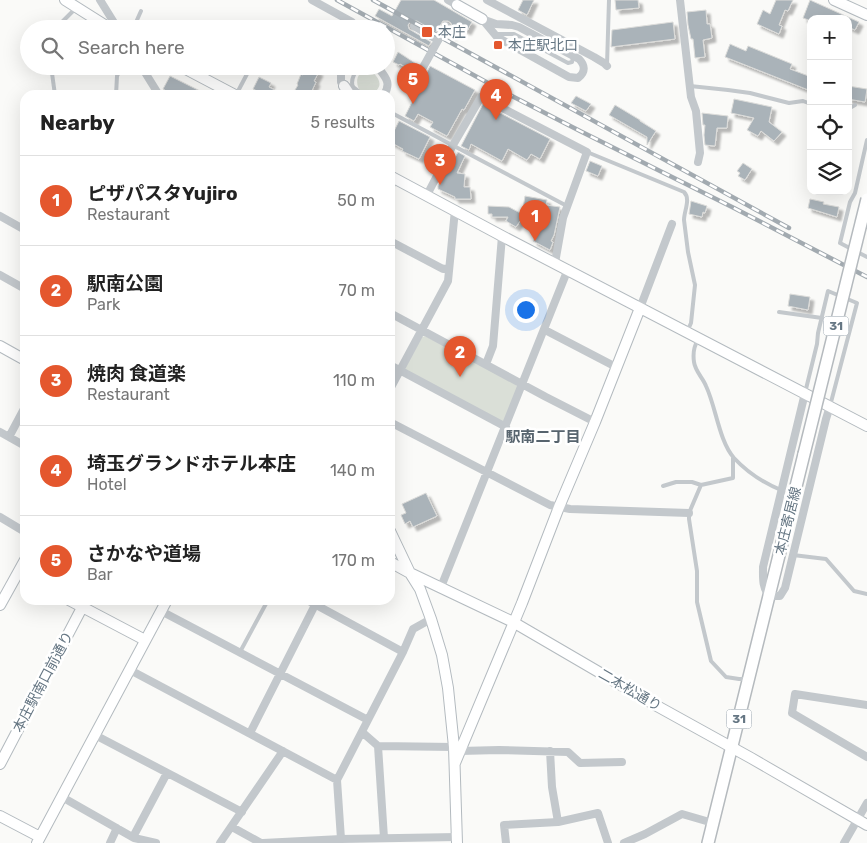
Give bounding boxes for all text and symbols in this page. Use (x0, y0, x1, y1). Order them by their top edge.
map controls (807, 15, 852, 195)
button: + (807, 15, 852, 60)
search box (20, 20, 395, 75)
place label: 本庄 (438, 24, 466, 41)
marker: 本庄 (420, 25, 434, 39)
icon: search (38, 34, 66, 62)
text: Search here (78, 36, 185, 59)
place label: 本庄駅北口 (508, 37, 578, 54)
marker: 本庄駅北口 (492, 39, 504, 51)
button: − (807, 60, 852, 105)
pin: 5 (397, 63, 429, 104)
pin: 4 (480, 79, 512, 120)
button: locate (807, 105, 852, 150)
text: Nearby (40, 110, 115, 135)
text: 5 results (311, 113, 375, 132)
pin: 3 (424, 144, 456, 185)
button: layers (807, 150, 852, 195)
text: ピザパスタYujiro (87, 182, 238, 205)
text: 1 (52, 191, 60, 210)
text: 50 m (337, 191, 375, 210)
pin: 1 (519, 200, 551, 241)
text: Restaurant (87, 205, 170, 224)
text: 駅南公園 (87, 272, 163, 295)
text: 2 (51, 281, 61, 300)
text: 70 m (338, 281, 375, 300)
text: Park (87, 295, 120, 314)
your location (513, 297, 539, 323)
road number: 31 (824, 316, 848, 336)
pin: 2 (444, 336, 476, 377)
text: 焼肉 食道楽 (87, 362, 186, 385)
text: 3 (51, 371, 61, 390)
text: 110 m (333, 371, 375, 390)
text: Restaurant (87, 385, 170, 404)
district label: 駅南二丁目 (505, 428, 581, 446)
text: 埼玉グランドホテル本庄 (87, 452, 296, 475)
text: 4 (51, 461, 61, 480)
text: 140 m (330, 461, 375, 480)
text: Hotel (87, 475, 127, 494)
street label: 本庄寄居線 (771, 485, 805, 557)
text: さかなや道場 (87, 542, 201, 565)
text: 5 (51, 551, 61, 570)
text: 170 m (332, 551, 375, 570)
text: Bar (87, 565, 113, 584)
street label: 本庄駅南口前通り (9, 629, 77, 735)
street label: 二本松通り (595, 665, 665, 715)
road number: 31 (726, 710, 752, 729)

